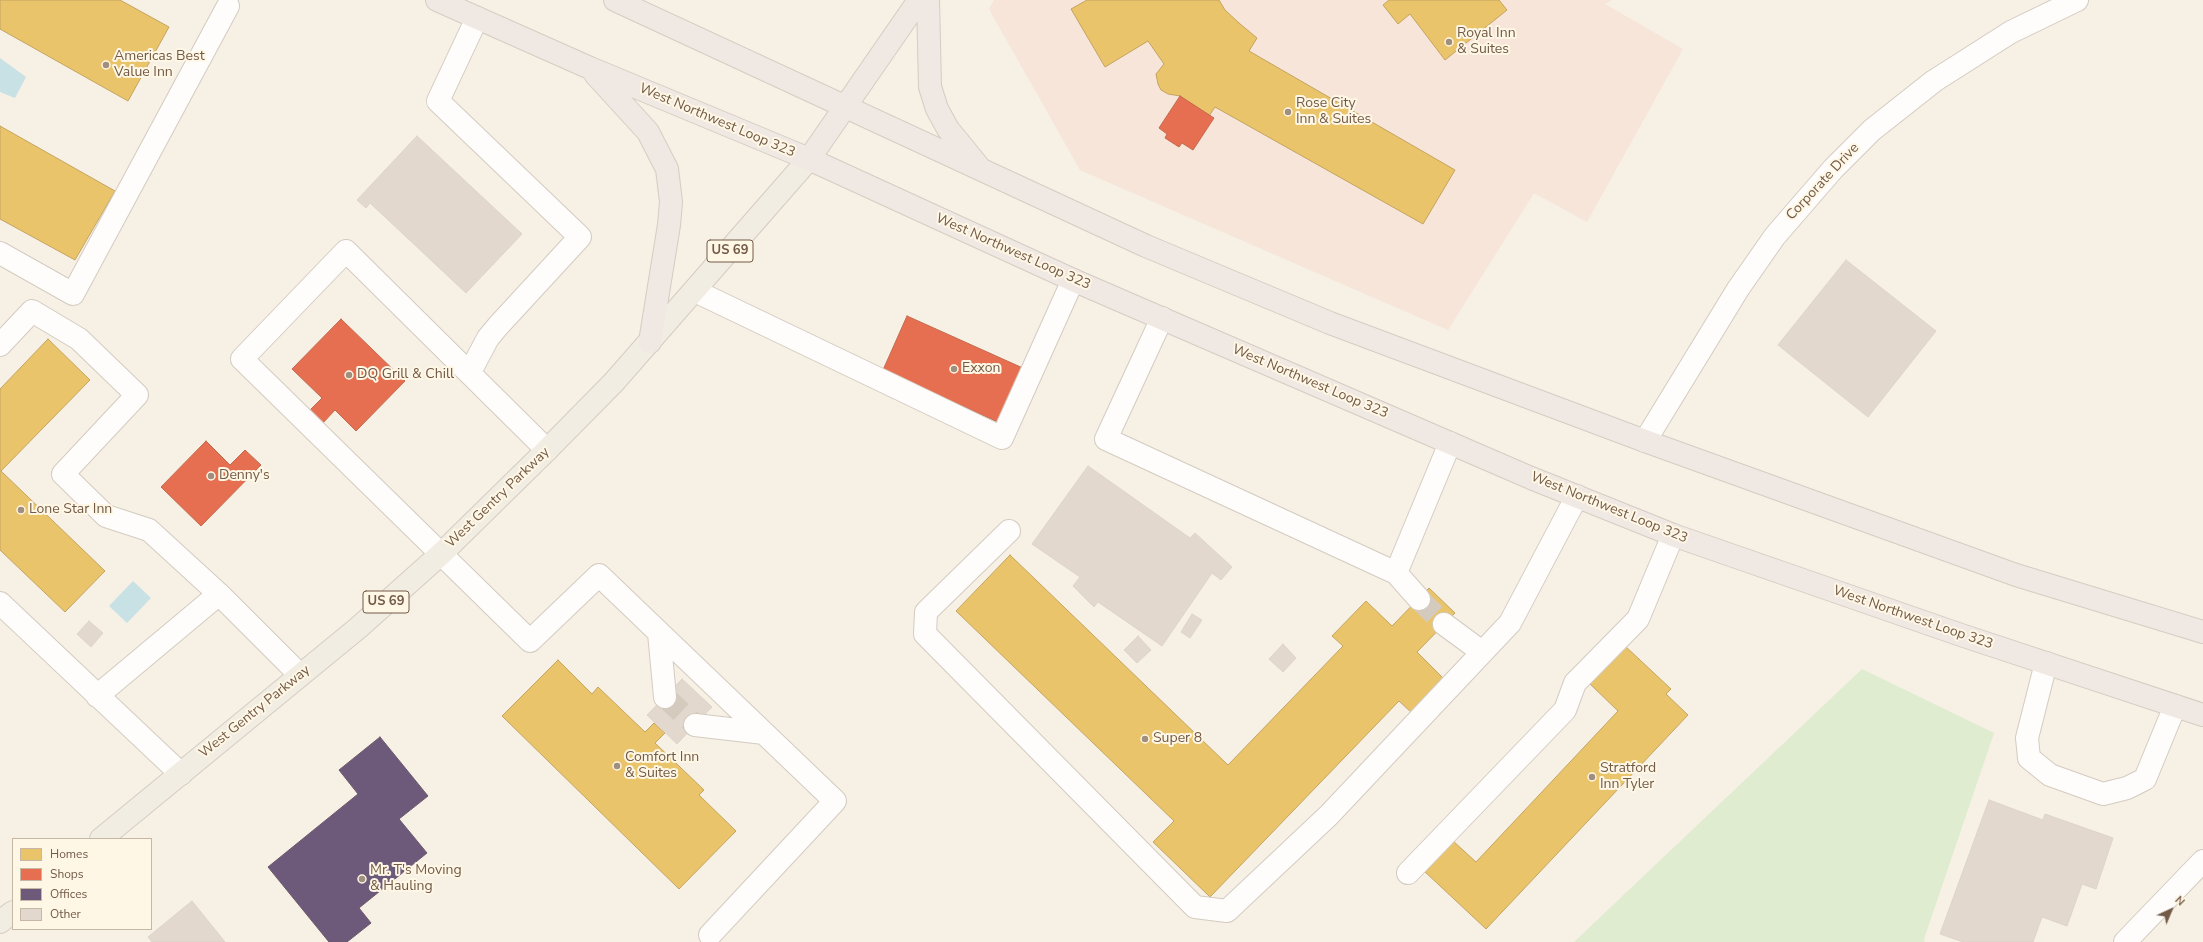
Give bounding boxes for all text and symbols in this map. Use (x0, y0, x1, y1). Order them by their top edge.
place label: Royal Inn & Suites (1457, 26, 1516, 58)
marker: Royal Inn & Suites (1444, 37, 1454, 47)
place label: Americas Best Value Inn (114, 49, 205, 82)
marker: Americas Best Value Inn (101, 60, 111, 70)
street label: West Northwest Loop 323 (636, 80, 798, 162)
place label: Rose City Inn & Suites (1296, 96, 1371, 128)
marker: Rose City Inn & Suites (1283, 107, 1293, 117)
street label: Corporate Drive (1783, 140, 1863, 224)
street label: West Northwest Loop 323 (933, 210, 1093, 294)
road number: US 69 (707, 240, 753, 262)
street label: West Northwest Loop 323 (1229, 341, 1391, 423)
place label: Exxon (962, 361, 1000, 377)
marker: Exxon (949, 364, 959, 374)
place label: DQ Grill & Chill (357, 367, 454, 383)
marker: DQ Grill & Chill (344, 370, 354, 380)
street label: West Gentry Parkway (443, 444, 553, 552)
place label: Denny's (219, 468, 270, 484)
street label: West Northwest Loop 323 (1528, 469, 1690, 547)
marker: Denny's (206, 471, 216, 481)
place label: Lone Star Inn (29, 502, 112, 518)
marker: Lone Star Inn (16, 505, 26, 515)
street label: West Northwest Loop 323 (1831, 583, 1995, 653)
road number: US 69 (363, 591, 409, 613)
street label: West Gentry Parkway (196, 662, 314, 762)
place label: Super 8 (1153, 731, 1202, 747)
marker: Super 8 (1140, 734, 1150, 744)
place label: Comfort Inn & Suites (625, 750, 699, 782)
marker: Comfort Inn & Suites (612, 761, 622, 771)
place label: Stratford Inn Tyler (1600, 761, 1656, 794)
marker: Stratford Inn Tyler (1587, 772, 1597, 782)
legend (12, 838, 152, 930)
text: Homes (50, 846, 88, 862)
place label: Mr. T's Moving & Hauling (370, 863, 462, 896)
text: Shops (50, 866, 84, 882)
marker: Mr. T's Moving & Hauling (357, 874, 367, 884)
text: Offices (50, 886, 87, 902)
north arrow (2151, 890, 2191, 930)
text: N (2172, 893, 2188, 909)
text: Other (50, 906, 81, 922)

